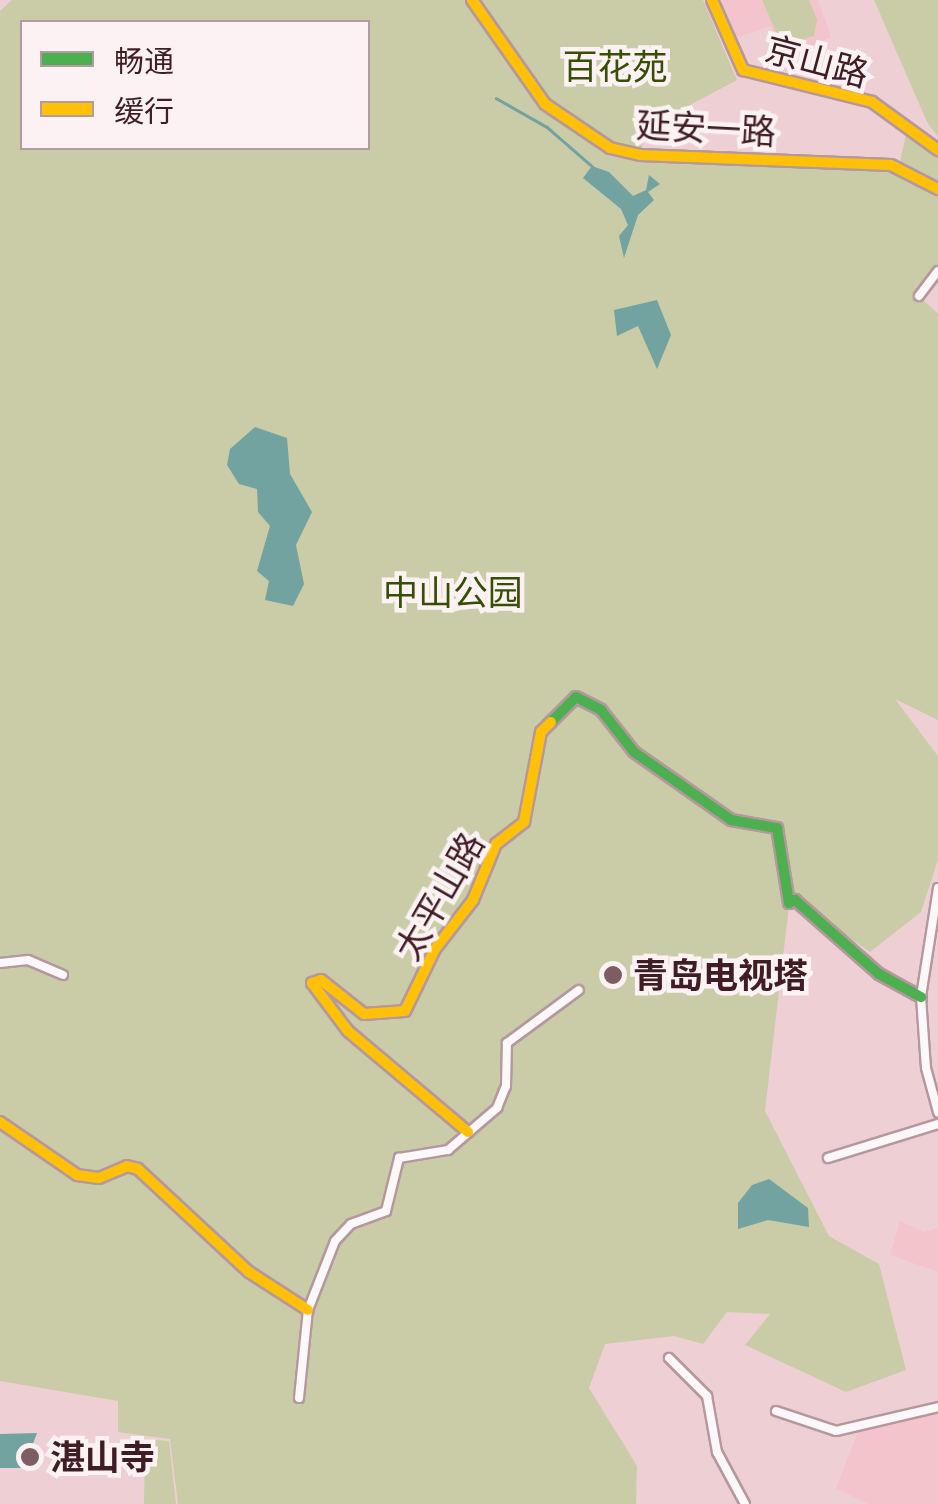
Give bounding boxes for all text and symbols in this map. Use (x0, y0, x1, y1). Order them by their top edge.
legend (20, 20, 370, 150)
street label: 京山路 (761, 27, 873, 95)
text: 畅通 (114, 42, 174, 80)
park label: 百花苑 (563, 45, 667, 87)
text: 缓行 (114, 92, 174, 130)
street label: 延安一路 (635, 103, 777, 153)
park label: 中山公园 (383, 571, 523, 613)
street label: 太平山路 (386, 825, 492, 967)
place label: 青岛电视塔 (633, 954, 808, 996)
marker: 青岛电视塔 (602, 964, 624, 986)
place label: 湛山寺 (50, 1436, 155, 1478)
marker: 湛山寺 (19, 1446, 41, 1468)

